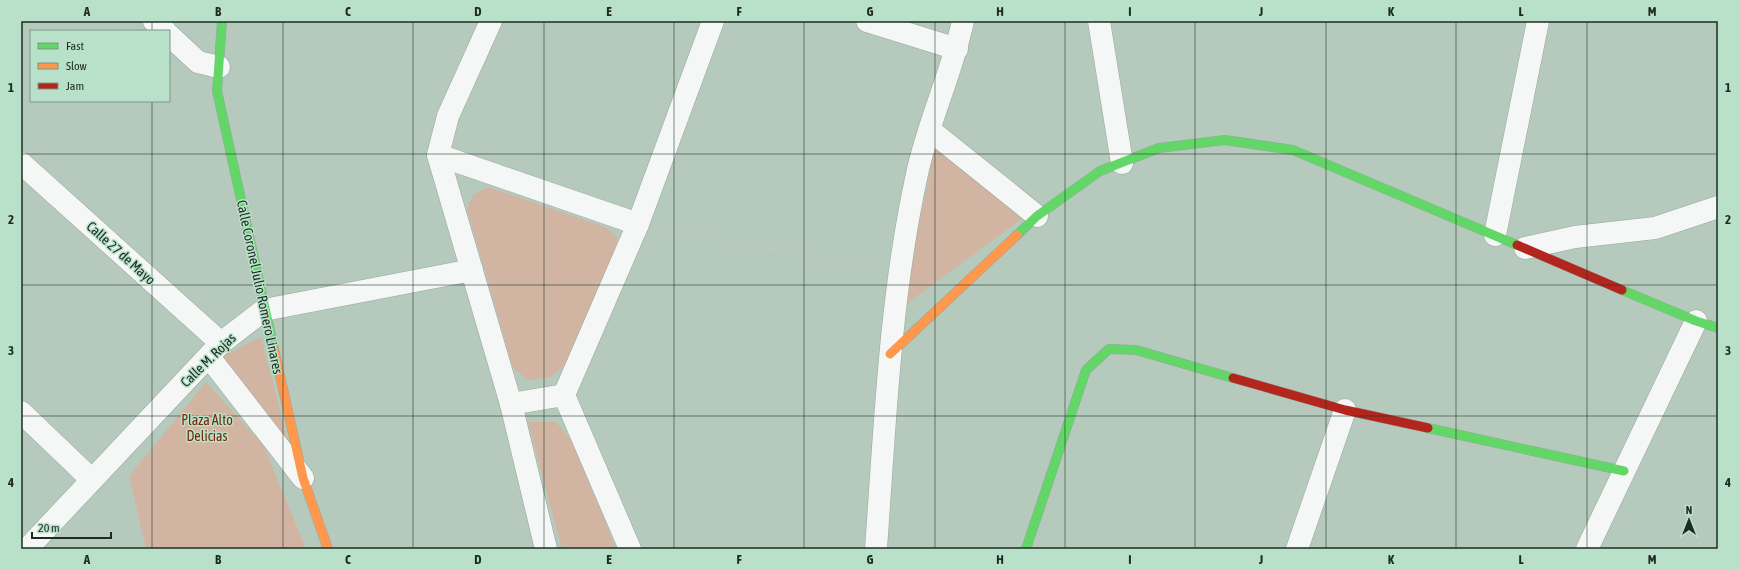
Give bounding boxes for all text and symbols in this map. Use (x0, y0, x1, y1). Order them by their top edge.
text: A (83, 4, 91, 19)
text: B (215, 4, 222, 19)
text: C (345, 4, 351, 19)
text: D (474, 4, 482, 19)
text: E (606, 4, 612, 19)
text: F (736, 4, 742, 19)
text: G (867, 4, 874, 19)
text: H (996, 4, 1004, 19)
text: I (1128, 4, 1132, 19)
text: J (1258, 4, 1263, 19)
text: K (1388, 4, 1395, 19)
text: L (1518, 4, 1524, 19)
text: M (1648, 4, 1657, 19)
legend (30, 30, 170, 102)
text: Fast (66, 39, 84, 53)
text: Slow (66, 59, 87, 73)
text: Jam (66, 79, 84, 93)
text: 1 (8, 80, 14, 95)
text: 1 (1725, 80, 1731, 95)
street label: Calle Coronel Julio Romero Linares (234, 199, 286, 375)
text: 2 (8, 212, 14, 227)
text: 2 (1725, 212, 1731, 227)
street label: Calle 27 de Mayo (84, 218, 158, 288)
street label: Calle M. Rojas (177, 330, 239, 390)
text: 3 (8, 343, 14, 358)
text: 3 (1725, 343, 1731, 358)
park label: Plaza Alto Delicias (181, 412, 233, 444)
text: 4 (7, 475, 14, 490)
text: 4 (1724, 475, 1731, 490)
north arrow (1669, 500, 1709, 540)
text: N (1686, 504, 1692, 516)
scale bar (32, 514, 111, 540)
text: 20 m (38, 521, 60, 535)
text: A (83, 552, 91, 567)
text: B (215, 552, 222, 567)
text: C (345, 552, 351, 567)
text: D (474, 552, 482, 567)
text: E (606, 552, 612, 567)
text: F (736, 552, 742, 567)
text: G (867, 552, 874, 567)
text: H (996, 552, 1004, 567)
text: I (1128, 552, 1132, 567)
text: J (1258, 552, 1263, 567)
text: K (1388, 552, 1395, 567)
text: L (1518, 552, 1524, 567)
text: M (1648, 552, 1657, 567)

